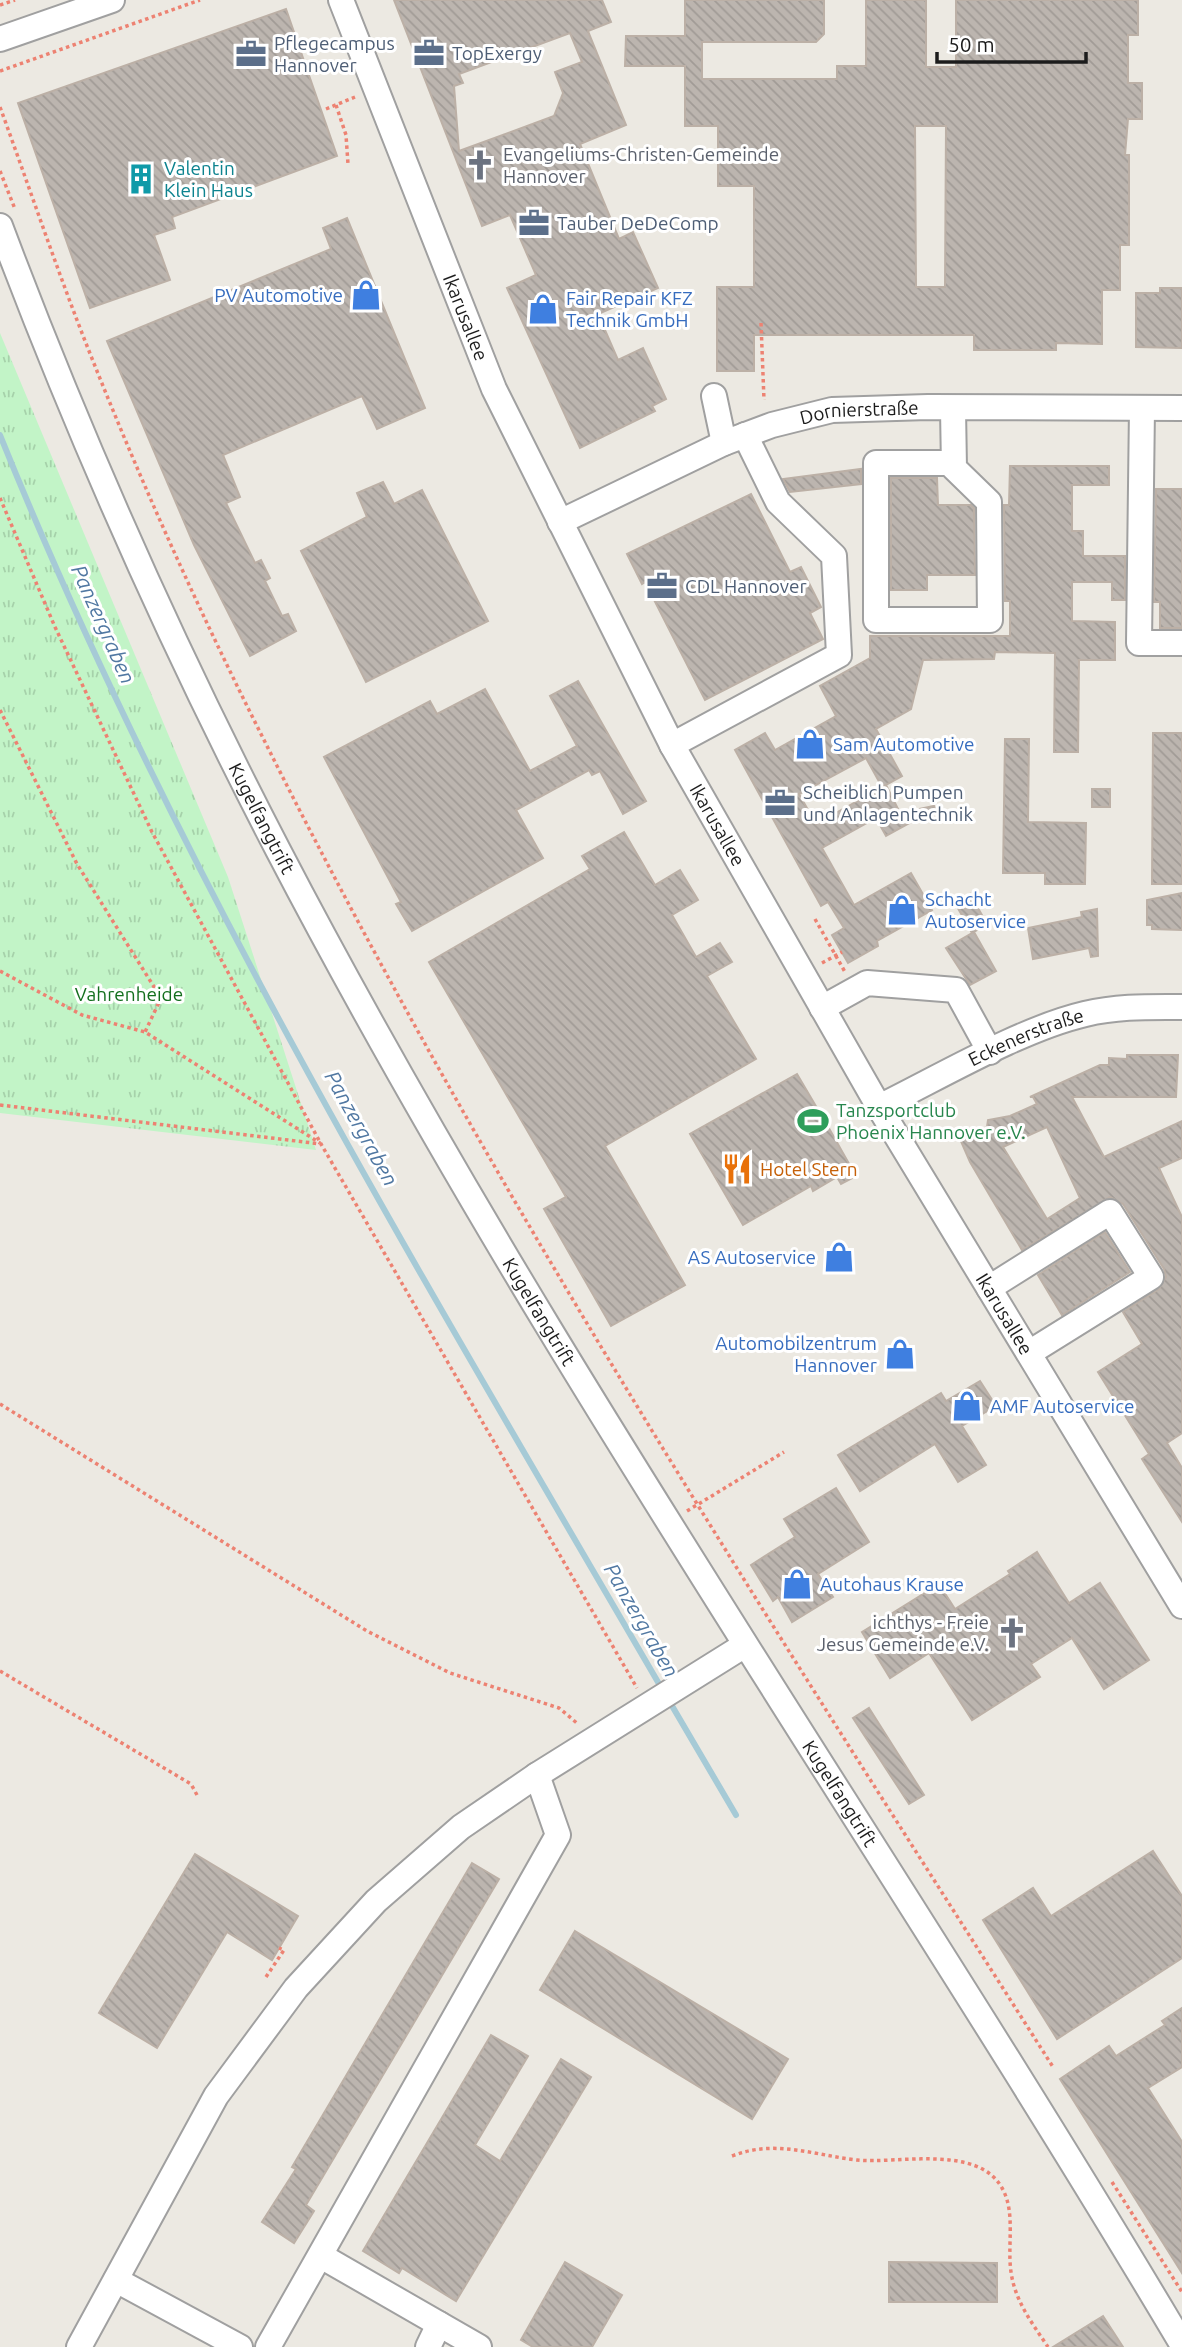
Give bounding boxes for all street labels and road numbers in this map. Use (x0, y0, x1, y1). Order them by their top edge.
street label: Ikarusallee (439, 271, 493, 364)
street label: Dornierstraße (797, 396, 919, 429)
street label: Kugelfangtrift (224, 759, 300, 878)
street label: Ikarusallee (685, 780, 750, 870)
street label: Eckenerstraße (965, 1004, 1086, 1070)
street label: Kugelfangtrift (498, 1254, 580, 1370)
street label: Ikarusallee (971, 1269, 1038, 1359)
street label: Kugelfangtrift (798, 1736, 882, 1851)

